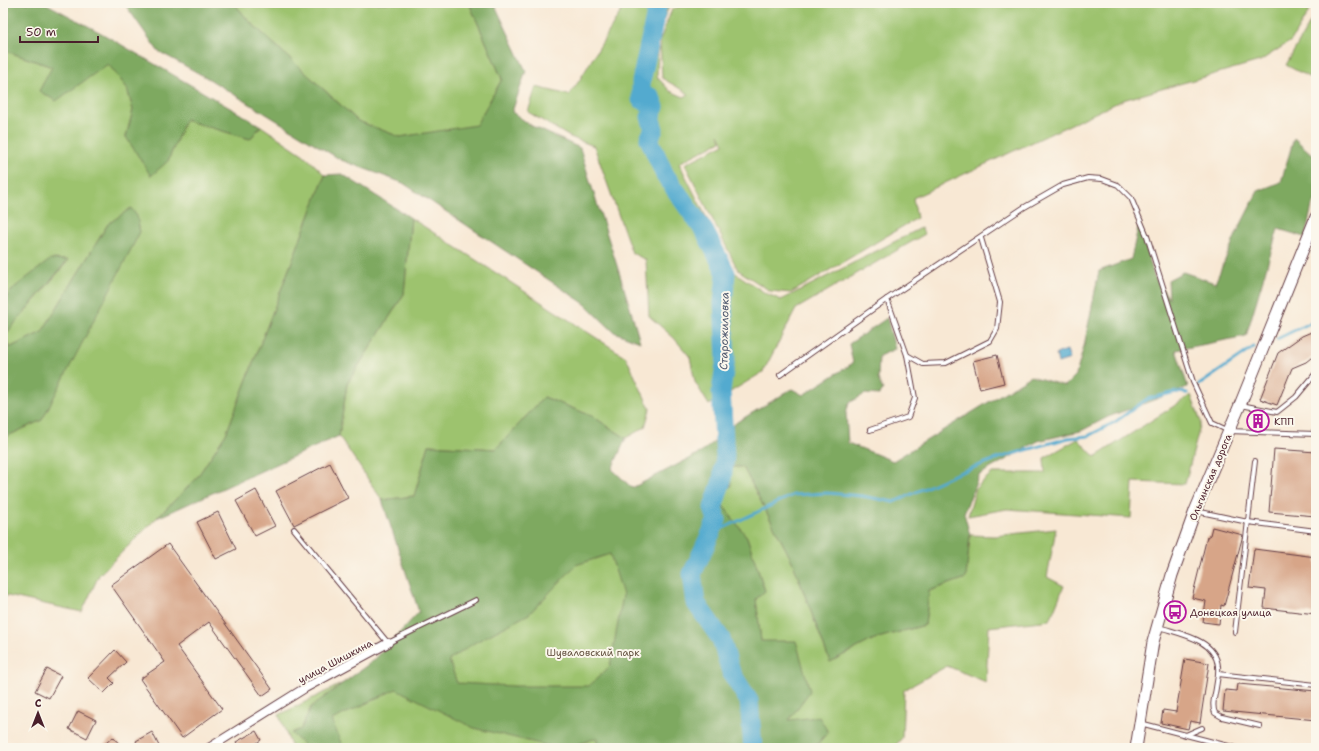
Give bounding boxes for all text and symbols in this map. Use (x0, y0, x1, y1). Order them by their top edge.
scale bar (20, 18, 98, 44)
text: 50 m (26, 24, 56, 40)
water label: Старожиловка (716, 292, 733, 370)
building icon: КПП (1245, 408, 1271, 434)
place label: КПП (1274, 415, 1294, 428)
street label: Ольгинская дорога (1186, 431, 1235, 523)
bus stop icon: Донецкая улица (1162, 599, 1188, 625)
place label: Донецкая улица (1190, 606, 1272, 619)
street label: улица Шишкина (296, 636, 375, 686)
park label: Шуваловский парк (546, 646, 640, 659)
north arrow (18, 693, 58, 733)
text: С (35, 696, 42, 711)

